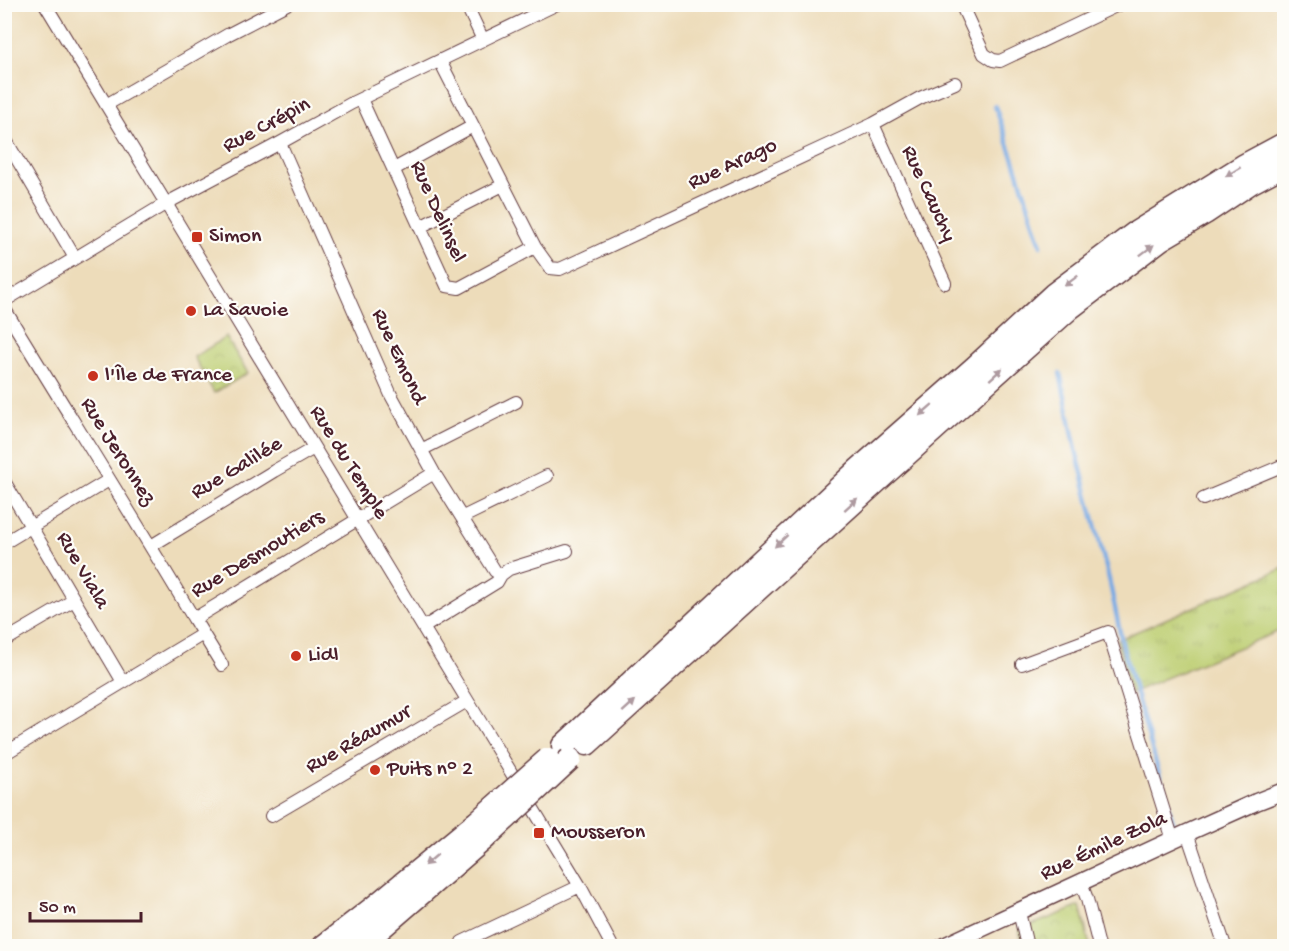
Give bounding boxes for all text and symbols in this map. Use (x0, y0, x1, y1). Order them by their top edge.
street label: Rue Crépin (219, 92, 316, 160)
street label: Rue Arago (684, 133, 782, 197)
street label: Rue Cauchy (894, 142, 962, 246)
street label: Rue Delinsel (403, 157, 471, 267)
one-way arrow (1225, 167, 1241, 178)
place label: Simon (209, 224, 262, 250)
marker: Simon (190, 230, 204, 244)
one-way arrow (1139, 244, 1155, 256)
one-way arrow (1064, 274, 1079, 286)
place label: La Savoie (203, 298, 289, 324)
marker: La Savoie (184, 304, 198, 318)
street label: Rue Emond (365, 305, 432, 411)
place label: l'Île de France (105, 363, 233, 389)
one-way arrow (988, 368, 1003, 381)
marker: l'Île de France (86, 369, 100, 383)
street label: Rue Jeronnez (73, 393, 161, 512)
street label: Rue du Temple (303, 401, 394, 525)
one-way arrow (919, 403, 934, 416)
street label: Rue Galilée (187, 431, 288, 506)
one-way arrow (843, 498, 858, 511)
street label: Rue Desmoutiers (187, 505, 330, 605)
street label: Rue Viala (50, 528, 115, 615)
one-way arrow (774, 534, 789, 548)
place label: Lidl (308, 643, 339, 669)
marker: Lidl (289, 649, 303, 663)
street label: Rue Réaumur (302, 698, 418, 781)
one-way arrow (622, 699, 636, 713)
place label: Puits n° 2 (386, 757, 473, 783)
marker: Puits n° 2 (368, 763, 382, 777)
street label: Rue Émile Zola (1037, 806, 1172, 888)
place label: Mousseron (551, 820, 646, 846)
marker: Mousseron (532, 826, 546, 840)
one-way arrow (423, 854, 439, 867)
scale bar (30, 885, 141, 923)
text: 50 m (39, 898, 76, 919)

